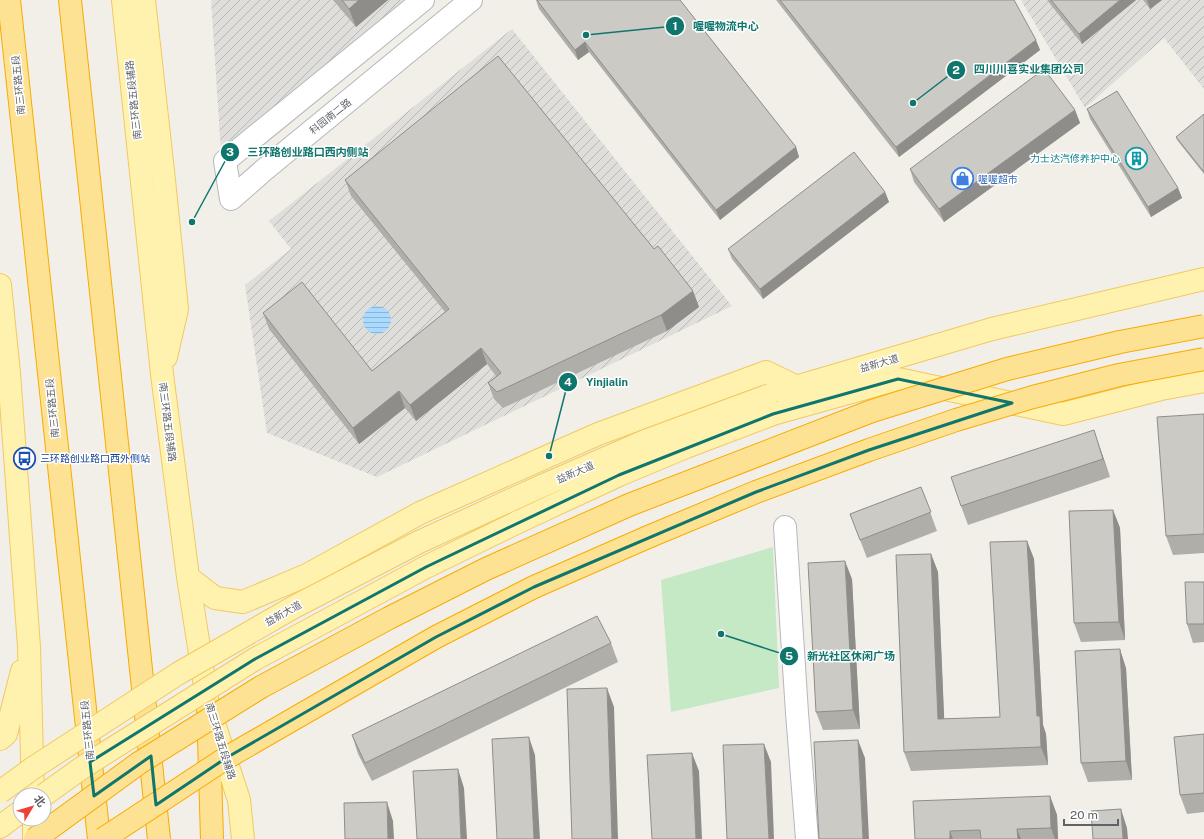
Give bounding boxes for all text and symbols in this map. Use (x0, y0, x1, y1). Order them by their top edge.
callout: 喔喔物流中心 (665, 14, 767, 37)
text: 1 (672, 19, 678, 33)
text: 喔喔物流中心 (693, 20, 759, 32)
street label: 南三环路五段 (9, 55, 27, 115)
callout: 四川川喜实业集团公司 (946, 58, 1092, 81)
street label: 南三环路五段辅路 (123, 60, 143, 140)
text: 2 (952, 63, 960, 77)
text: 四川川喜实业集团公司 (974, 63, 1084, 75)
street label: 科园南二路 (307, 96, 353, 136)
callout: 三环路创业路口西内侧站 (220, 141, 377, 164)
text: 3 (226, 145, 234, 159)
building icon: 力士达汽修养护中心 (1123, 145, 1149, 171)
text: 三环路创业路口西内侧站 (248, 146, 369, 158)
place label: 力士达汽修养护中心 (1030, 152, 1120, 164)
shop icon: 喔喔超市 (950, 166, 976, 192)
place label: 喔喔超市 (978, 173, 1018, 185)
street label: 益新大道 (858, 352, 900, 374)
callout: Yinjialin (558, 371, 637, 394)
text: 4 (564, 375, 572, 389)
text: Yinjialin (586, 376, 628, 388)
street label: 南三环路五段 (43, 378, 61, 438)
street label: 南三环路五段辅路 (157, 382, 179, 462)
bus stop icon: 三环路创业路口西外侧站 (12, 445, 38, 471)
place label: 三环路创业路口西外侧站 (40, 452, 150, 464)
street label: 益新大道 (554, 459, 596, 485)
street label: 益新大道 (263, 598, 303, 628)
callout: 新光社区休闲广场 (779, 645, 903, 668)
text: 5 (785, 649, 793, 663)
text: 新光社区休闲广场 (807, 650, 895, 662)
street label: 南三环路五段 (78, 700, 96, 760)
street label: 南三环路五段辅路 (204, 701, 238, 781)
north arrow (12, 787, 52, 827)
text: 北 (32, 793, 48, 809)
scale bar (1064, 801, 1118, 827)
text: 20 m (1070, 808, 1098, 822)

